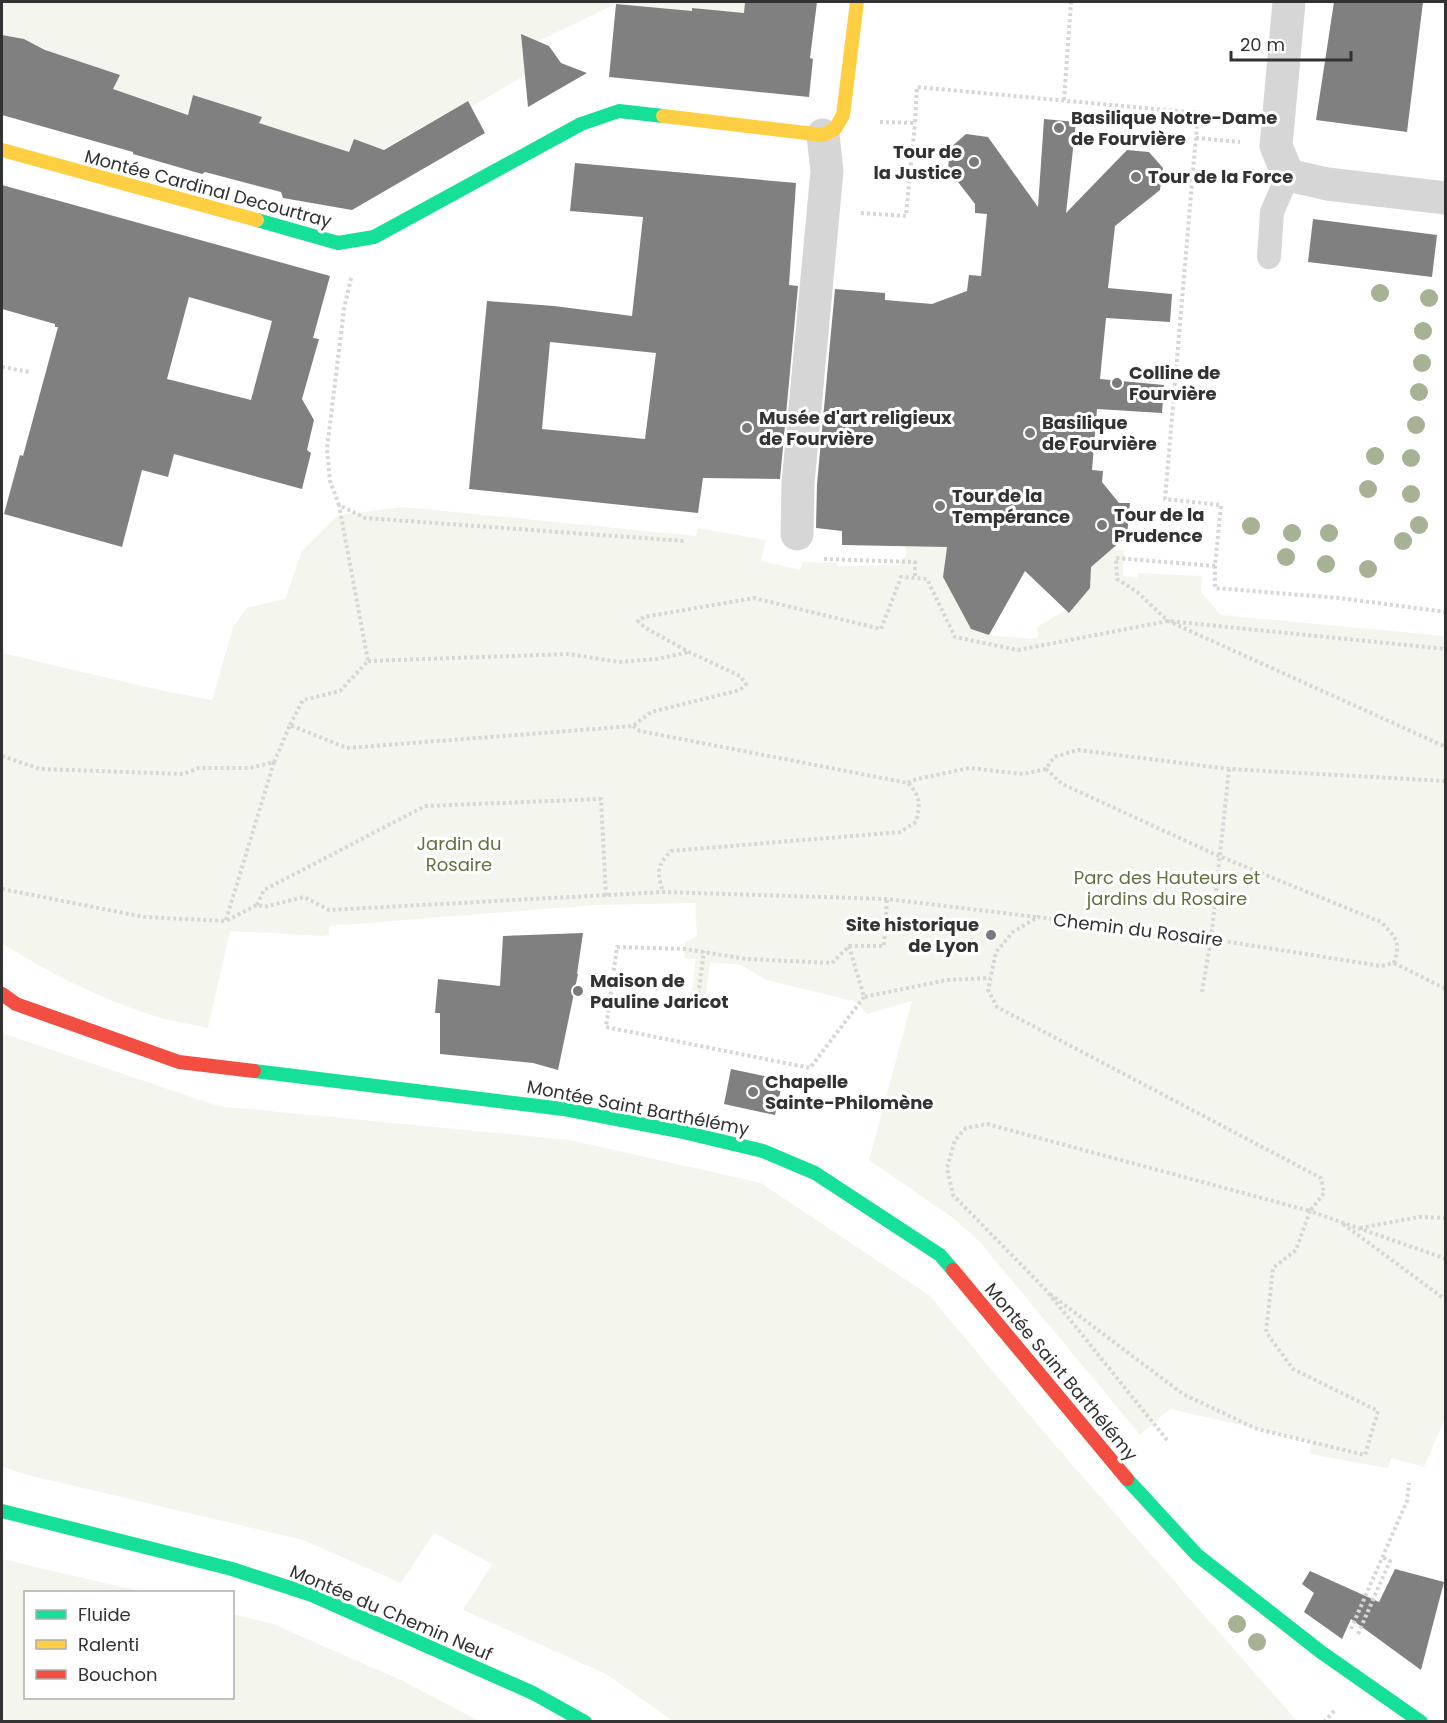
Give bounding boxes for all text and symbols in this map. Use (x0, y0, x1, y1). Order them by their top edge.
scale bar (1231, 24, 1351, 62)
text: 20 m (1240, 32, 1285, 57)
place label: Basilique Notre-Dame de Fourvière (1071, 105, 1277, 151)
marker: Basilique Notre-Dame de Fourvière (1052, 121, 1066, 135)
place label: Tour de la Justice (873, 139, 962, 185)
street label: Montée Cardinal Decourtray (82, 143, 334, 234)
marker: Tour de la Justice (967, 155, 981, 169)
place label: Tour de la Force (1148, 164, 1293, 189)
marker: Tour de la Force (1129, 170, 1143, 184)
place label: Colline de Fourvière (1129, 360, 1220, 406)
marker: Colline de Fourvière (1110, 376, 1124, 390)
place label: Musée d'art religieux de Fourvière (759, 405, 952, 451)
place label: Basilique de Fourvière (1042, 410, 1157, 456)
marker: Musée d'art religieux de Fourvière (740, 421, 754, 435)
marker: Basilique de Fourvière (1023, 426, 1037, 440)
place label: Tour de la Tempérance (952, 483, 1070, 529)
marker: Tour de la Tempérance (933, 499, 947, 513)
place label: Tour de la Prudence (1114, 502, 1204, 548)
marker: Tour de la Prudence (1095, 518, 1109, 532)
park label: Jardin du Rosaire (416, 831, 502, 877)
park label: Parc des Hauteurs et jardins du Rosaire (1074, 865, 1260, 911)
street label: Chemin du Rosaire (1052, 907, 1224, 952)
place label: Site historique de Lyon (846, 912, 979, 958)
marker: Site historique de Lyon (984, 928, 998, 942)
place label: Maison de Pauline Jaricot (590, 968, 729, 1014)
marker: Maison de Pauline Jaricot (571, 984, 585, 998)
place label: Chapelle Sainte-Philomène (765, 1069, 933, 1115)
street label: Montée Saint Barthélémy (525, 1074, 751, 1141)
marker: Chapelle Sainte-Philomène (746, 1085, 760, 1099)
street label: Montée Saint Barthélémy (979, 1277, 1143, 1466)
street label: Montée du Chemin Neuf (286, 1558, 496, 1667)
legend (24, 1591, 234, 1699)
text: Fluide (78, 1602, 131, 1627)
text: Ralenti (78, 1632, 139, 1657)
text: Bouchon (78, 1662, 158, 1687)

